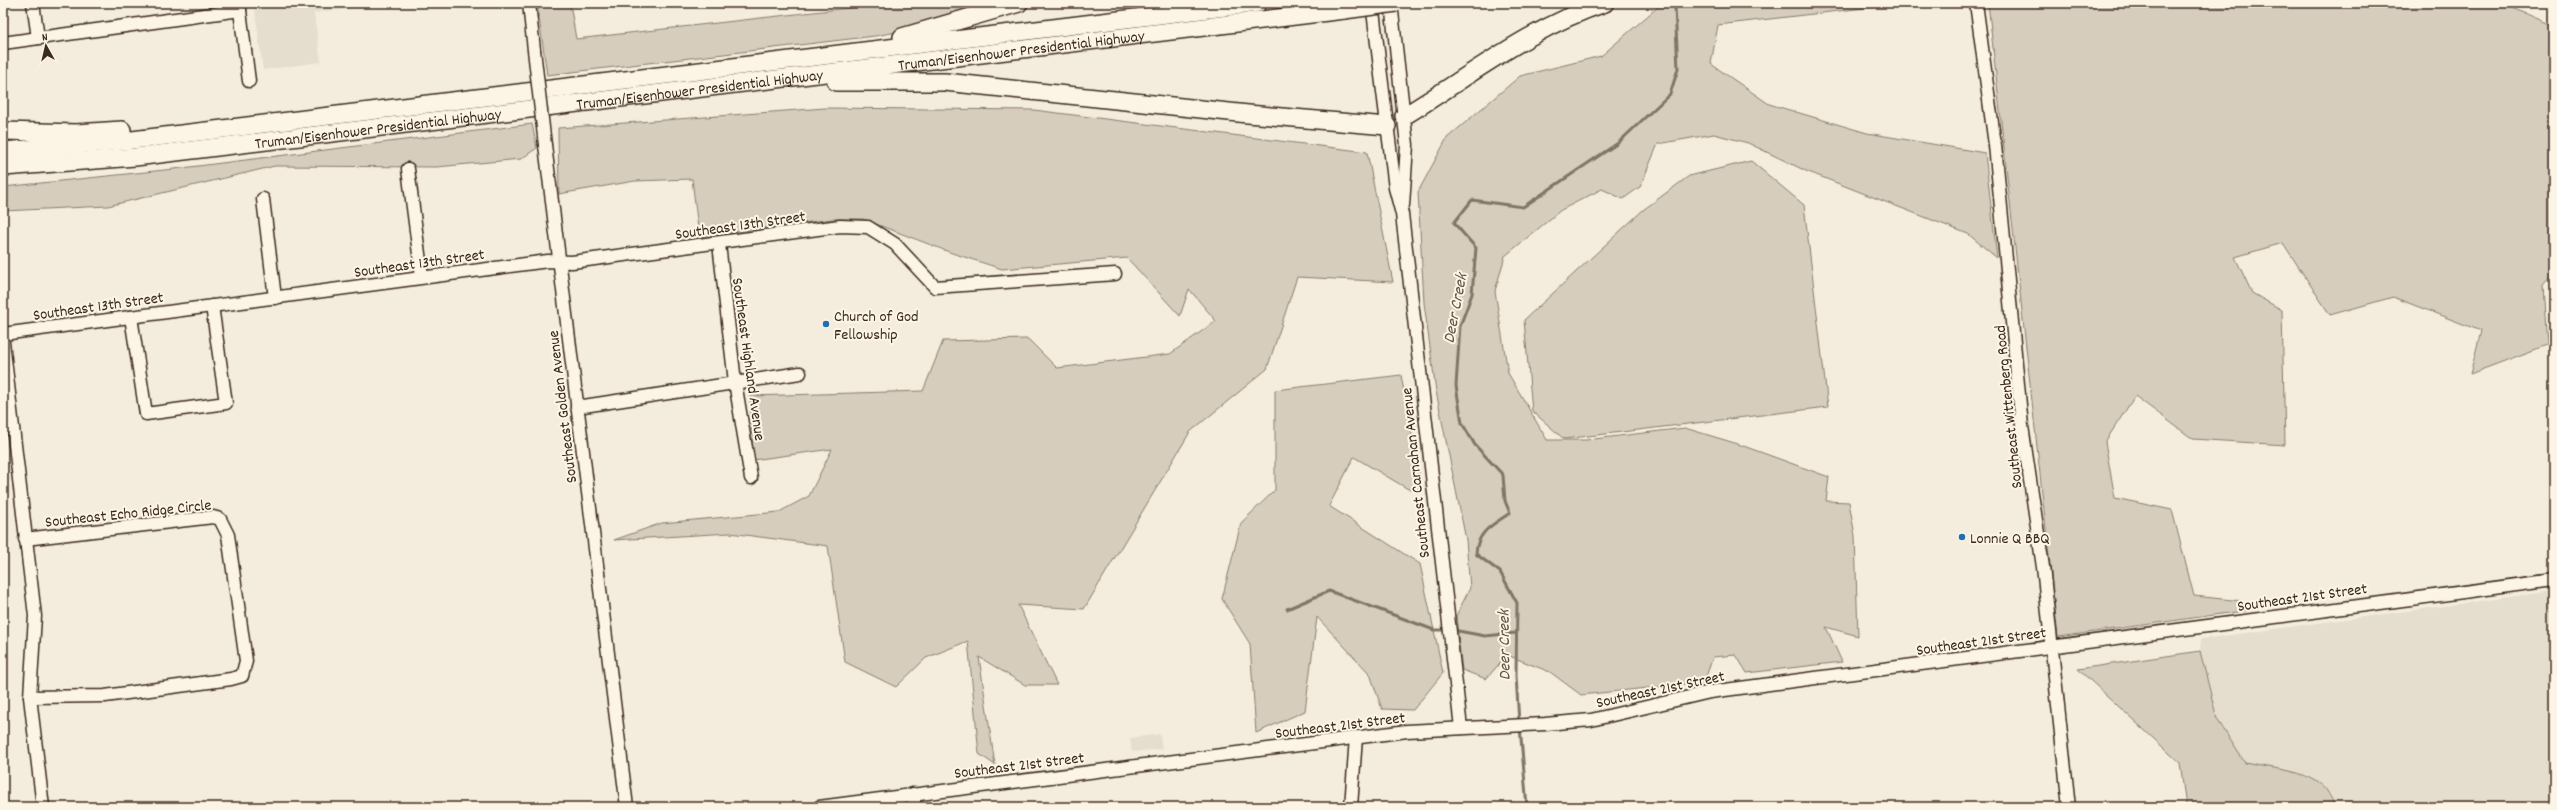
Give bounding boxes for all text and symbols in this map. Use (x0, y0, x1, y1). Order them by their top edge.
street label: Truman/Eisenhower Presidential Highway (897, 25, 1146, 78)
north arrow (26, 26, 66, 66)
text: N (41, 30, 49, 46)
street label: Truman/Eisenhower Presidential Highway (575, 64, 825, 117)
street label: Truman/Eisenhower Presidential Highway (254, 104, 503, 156)
street label: Southeast 13th Street (674, 206, 807, 247)
street label: Southeast 13th Street (353, 244, 486, 285)
water label: Deer Creek (1438, 270, 1476, 346)
street label: Southeast Highland Avenue (725, 276, 770, 442)
street label: Southeast 13th Street (32, 287, 165, 328)
place label: Church of God Fellowship (834, 306, 919, 347)
marker: Church of God Fellowship (821, 319, 831, 329)
street label: Southeast Wittenberg Road (1989, 324, 2029, 489)
street label: Southeast Golden Avenue (543, 329, 584, 484)
street label: Southeast Carnahan Avenue (1396, 386, 1437, 559)
street label: Southeast Echo Ridge Circle (44, 494, 212, 535)
place label: Lonnie Q BBQ (1970, 528, 2050, 551)
marker: Lonnie Q BBQ (1957, 532, 1967, 542)
street label: Southeast 21st Street (2236, 578, 2369, 619)
water label: Deer Creek (1493, 607, 1519, 680)
street label: Southeast 21st Street (1915, 622, 2048, 663)
street label: Southeast 21st Street (1594, 666, 1727, 715)
street label: Southeast 21st Street (1274, 707, 1407, 746)
street label: Southeast 21st Street (953, 747, 1086, 786)

